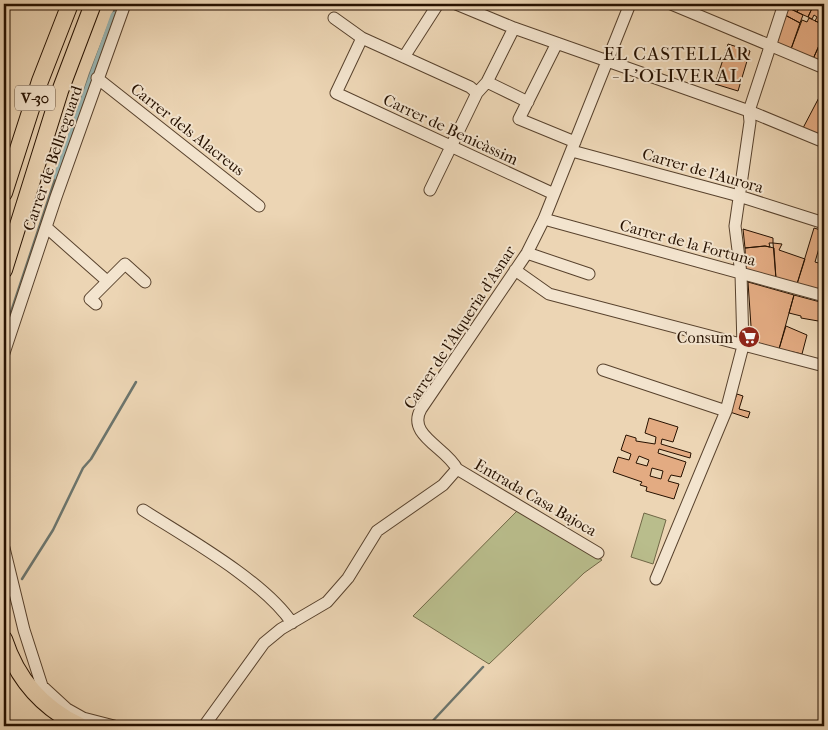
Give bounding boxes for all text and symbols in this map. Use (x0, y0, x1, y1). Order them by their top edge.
district label: EL CASTELLAR - L'OLIVERAL (603, 43, 751, 87)
street label: Carrer dels Alacreus (127, 79, 248, 180)
street label: Carrer de Bellreguard (19, 83, 86, 233)
road number: V-30 (15, 86, 55, 110)
street label: Carrer de Benicàssim (380, 90, 522, 169)
street label: Carrer de l'Aurora (640, 144, 766, 197)
street label: Carrer de la Fortuna (618, 215, 759, 270)
street label: Carrer de l'Alqueria d'Asnar (400, 242, 519, 412)
supermarket icon: Consum (737, 325, 761, 349)
place label: Consum (677, 328, 734, 347)
street label: Entrada Casa Bajoca (471, 455, 601, 540)

